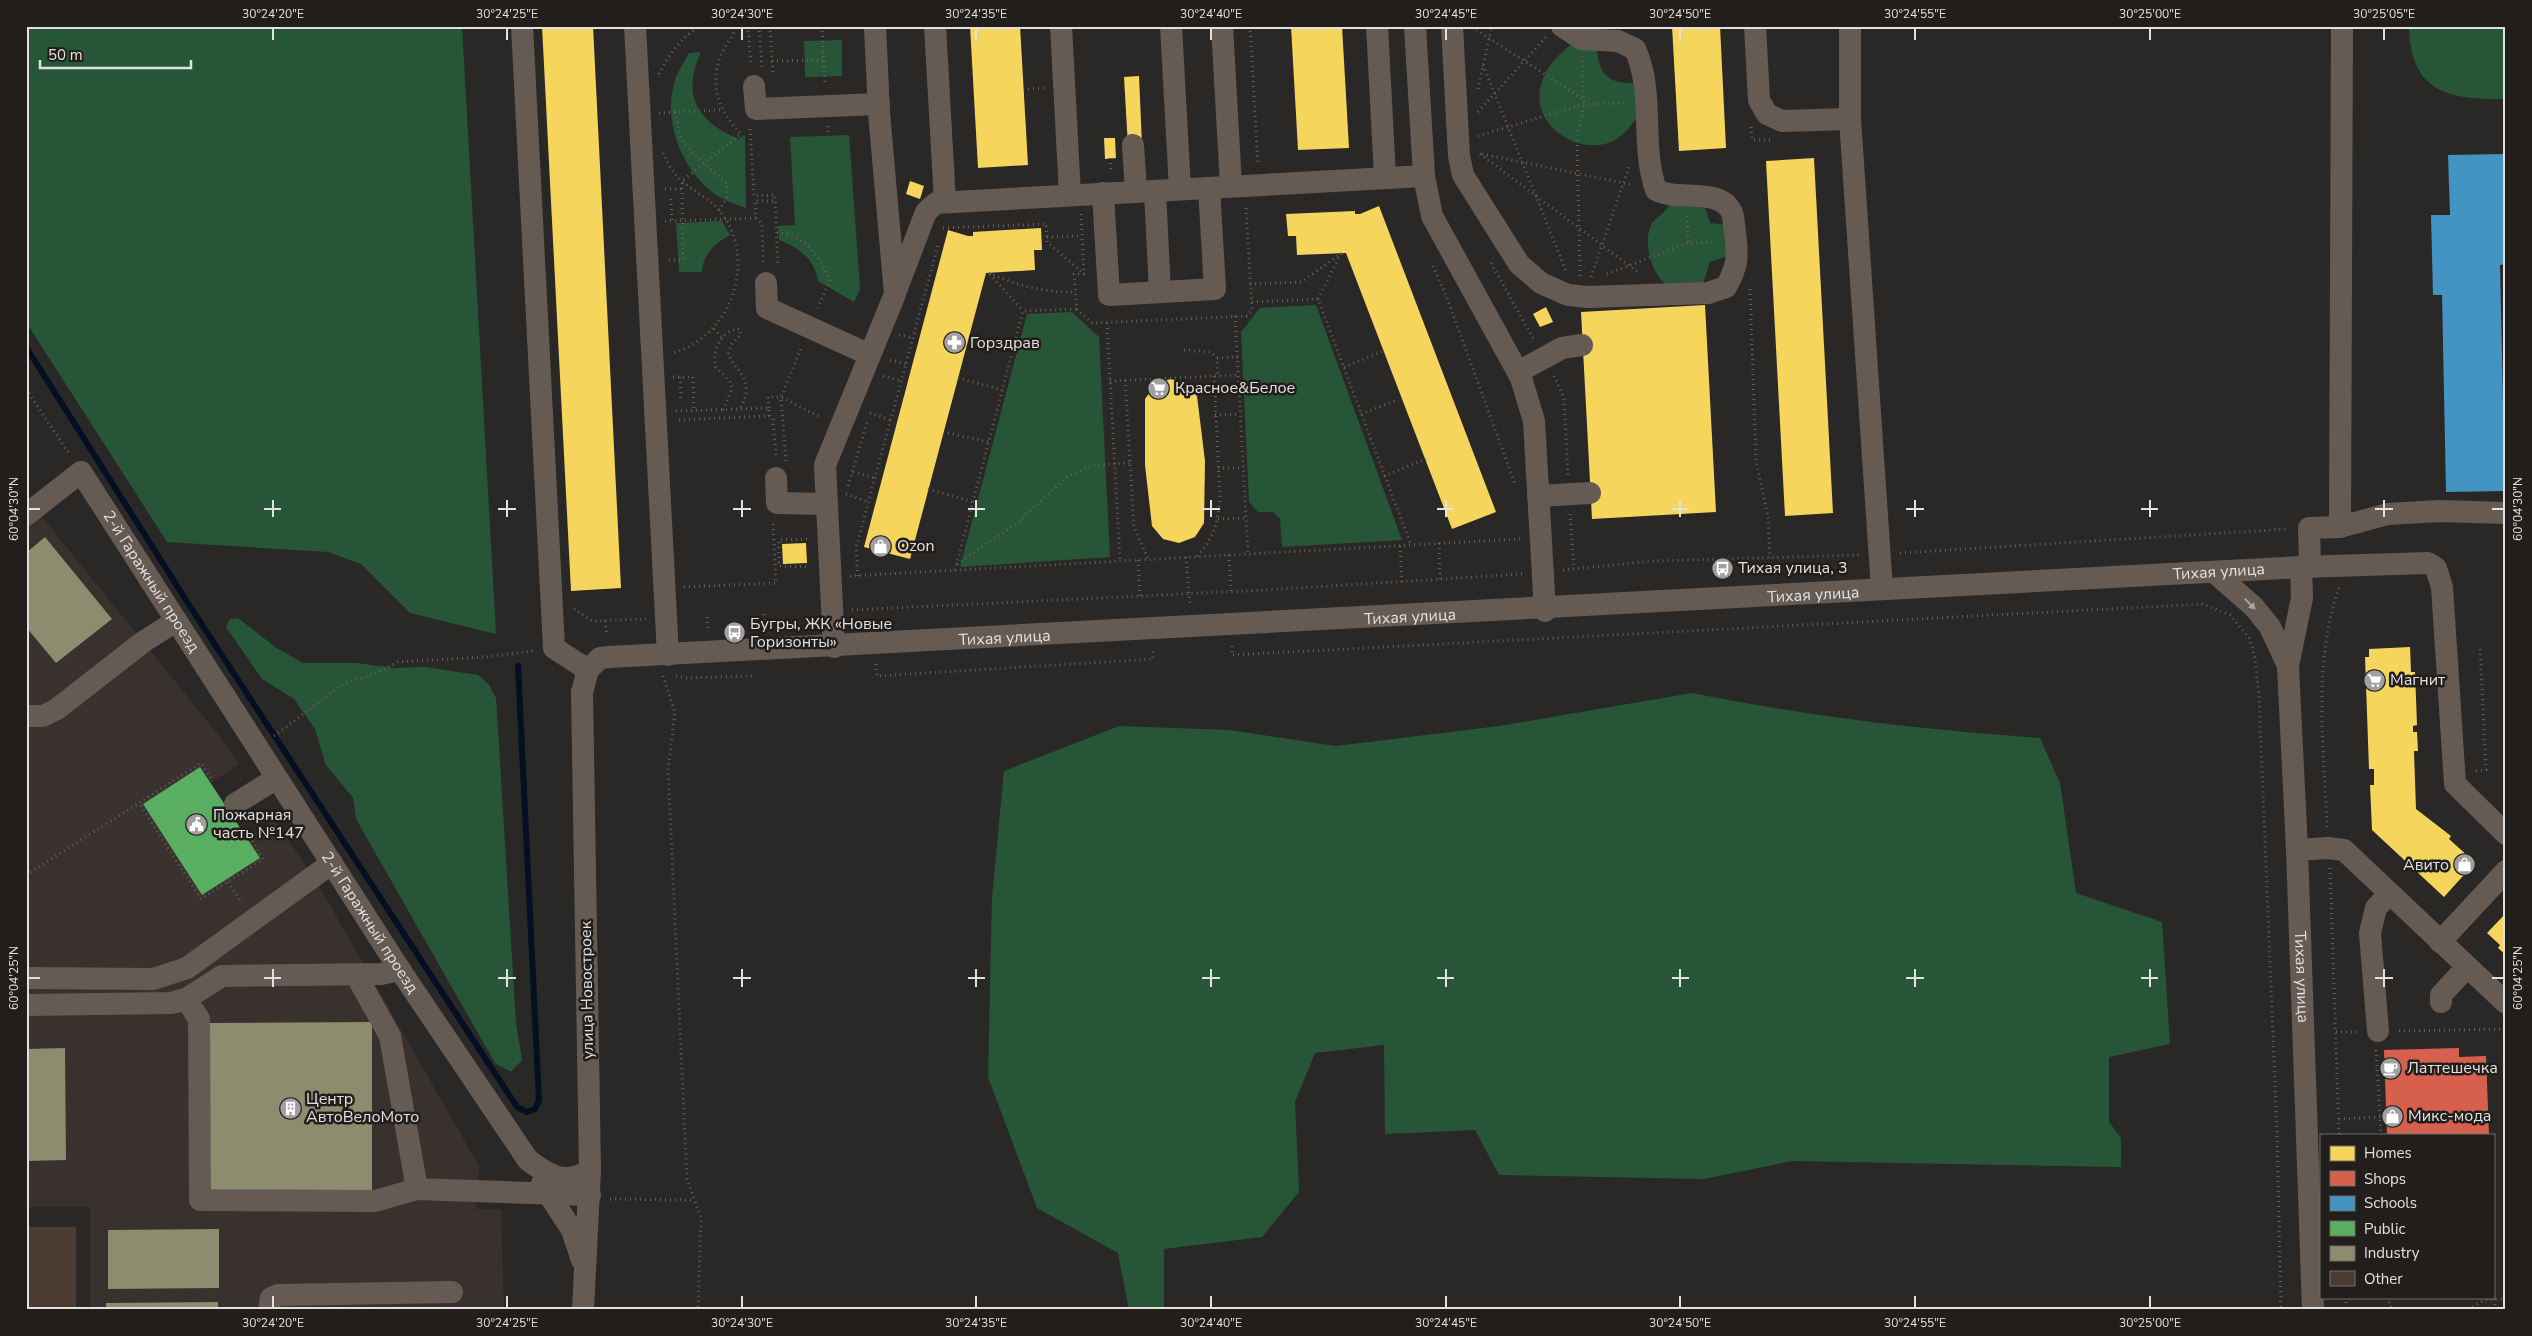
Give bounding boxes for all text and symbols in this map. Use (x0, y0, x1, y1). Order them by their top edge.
text: 30°24'20"E (242, 6, 304, 22)
text: 30°24'25"E (476, 6, 538, 22)
text: 30°24'30"E (711, 6, 773, 22)
text: 30°24'35"E (945, 6, 1007, 22)
text: 30°24'40"E (1180, 6, 1242, 22)
text: 30°24'45"E (1415, 6, 1477, 22)
text: 30°24'50"E (1649, 6, 1711, 22)
text: 30°24'55"E (1884, 6, 1946, 22)
text: 30°25'00"E (2119, 6, 2181, 22)
text: 30°25'05"E (2353, 6, 2415, 22)
scale bar (40, 38, 191, 70)
text: 50 m (48, 45, 83, 65)
pharmacy icon: Горздрав (942, 331, 966, 355)
place label: Горздрав (970, 332, 1040, 354)
supermarket icon: Красное&Белое (1147, 376, 1171, 400)
place label: Красное&Белое (1175, 377, 1295, 399)
text: 60°04'30"N (6, 477, 22, 541)
text: 60°04'30"N (2510, 477, 2526, 541)
street label: 2-й Гаражный проезд (98, 506, 205, 657)
shop icon: Ozon (869, 534, 893, 558)
place label: Ozon (897, 535, 935, 557)
bus stop icon: Тихая улица, 3 (1710, 556, 1734, 580)
place label: Тихая улица, 3 (1738, 557, 1848, 579)
street label: Тихая улица (2172, 558, 2265, 585)
street label: Тихая улица (1767, 581, 1860, 609)
one-way arrow (2244, 598, 2256, 610)
street label: Тихая улица (1363, 604, 1457, 630)
place label: Бугры, ЖК «Новые Горизонты» (750, 613, 892, 653)
bus stop icon: Бугры, ЖК «Новые Горизонты» (722, 621, 746, 645)
street label: Тихая улица (958, 625, 1051, 651)
supermarket icon: Магнит (2362, 668, 2386, 692)
place label: Магнит (2390, 669, 2446, 691)
place label: Пожарная часть №147 (213, 804, 304, 844)
public building icon: Пожарная часть №147 (185, 812, 209, 836)
street label: 2-й Гаражный проезд (316, 847, 424, 998)
shop icon: Авито (2453, 853, 2477, 877)
place label: Авито (2403, 854, 2449, 876)
street label: улица Новостроек (575, 920, 599, 1059)
street label: Тихая улица (2289, 930, 2314, 1023)
text: 60°04'25"N (6, 946, 22, 1010)
text: 60°04'25"N (2510, 946, 2526, 1010)
cafe icon: Латтешечка (2379, 1056, 2403, 1080)
place label: Латтешечка (2407, 1057, 2498, 1079)
place label: Центр АвтоВелоМото (306, 1088, 419, 1128)
building icon: Центр АвтоВелоМото (278, 1096, 302, 1120)
shop icon: Микс-мода (2380, 1104, 2404, 1128)
place label: Микс-мода (2408, 1105, 2492, 1127)
legend (2320, 1134, 2494, 1298)
text: Homes (2364, 1143, 2412, 1163)
text: Shops (2364, 1169, 2406, 1189)
text: Schools (2364, 1193, 2417, 1213)
text: Public (2364, 1219, 2405, 1239)
text: Industry (2364, 1243, 2420, 1263)
text: Other (2364, 1269, 2403, 1289)
text: 30°24'20"E (242, 1315, 304, 1331)
text: 30°24'25"E (476, 1315, 538, 1331)
text: 30°24'30"E (711, 1315, 773, 1331)
text: 30°24'35"E (945, 1315, 1007, 1331)
text: 30°24'40"E (1180, 1315, 1242, 1331)
text: 30°24'45"E (1415, 1315, 1477, 1331)
text: 30°24'50"E (1649, 1315, 1711, 1331)
text: 30°24'55"E (1884, 1315, 1946, 1331)
text: 30°25'00"E (2119, 1315, 2181, 1331)

